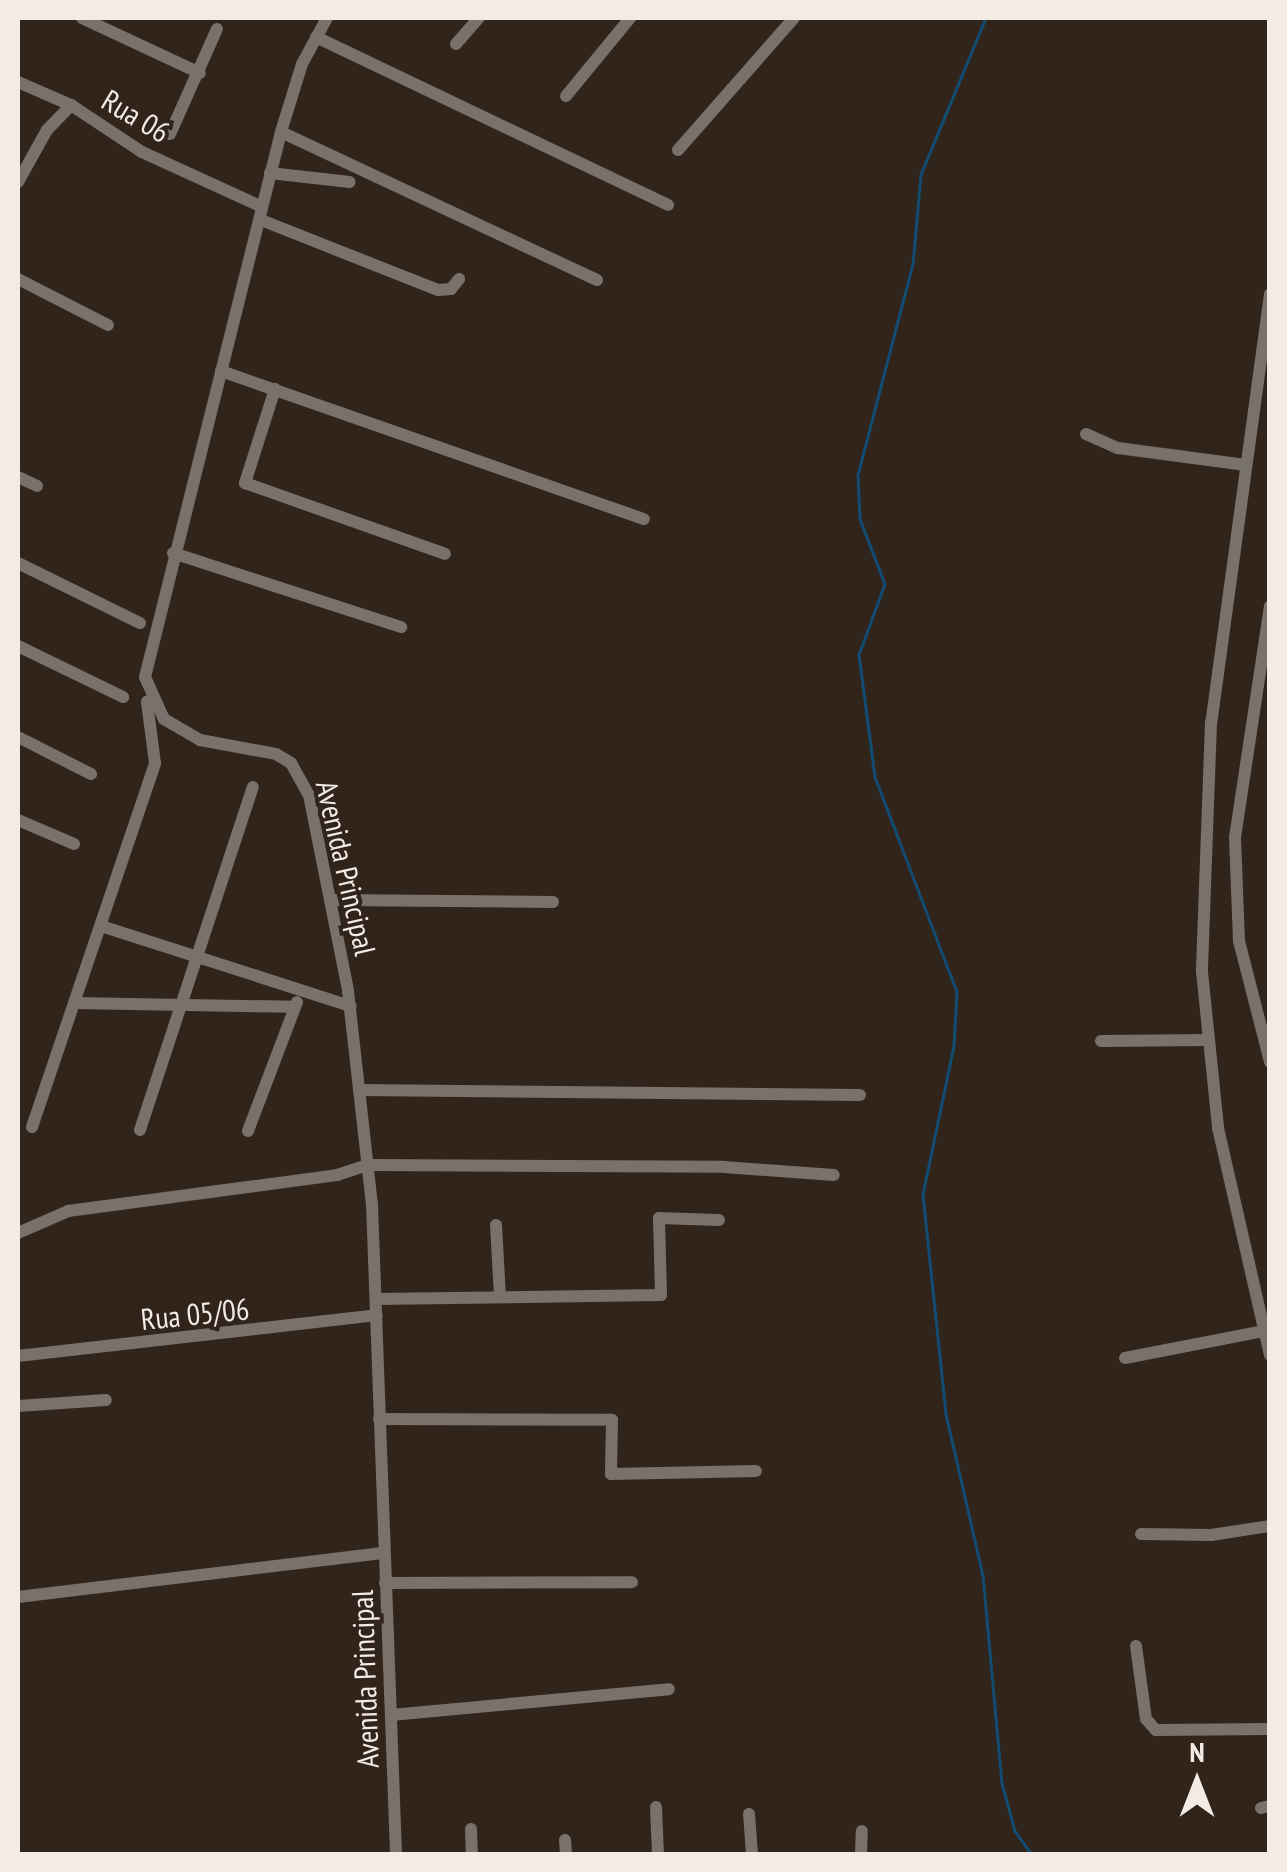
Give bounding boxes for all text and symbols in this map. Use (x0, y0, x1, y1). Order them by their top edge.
street label: Rua 06 (96, 82, 176, 150)
street label: Avenida Principal (308, 777, 384, 959)
street label: Rua 05/06 (139, 1290, 251, 1338)
street label: Avenida Principal (344, 1589, 386, 1769)
north arrow (1147, 1732, 1247, 1832)
text: N (1189, 1733, 1205, 1770)

